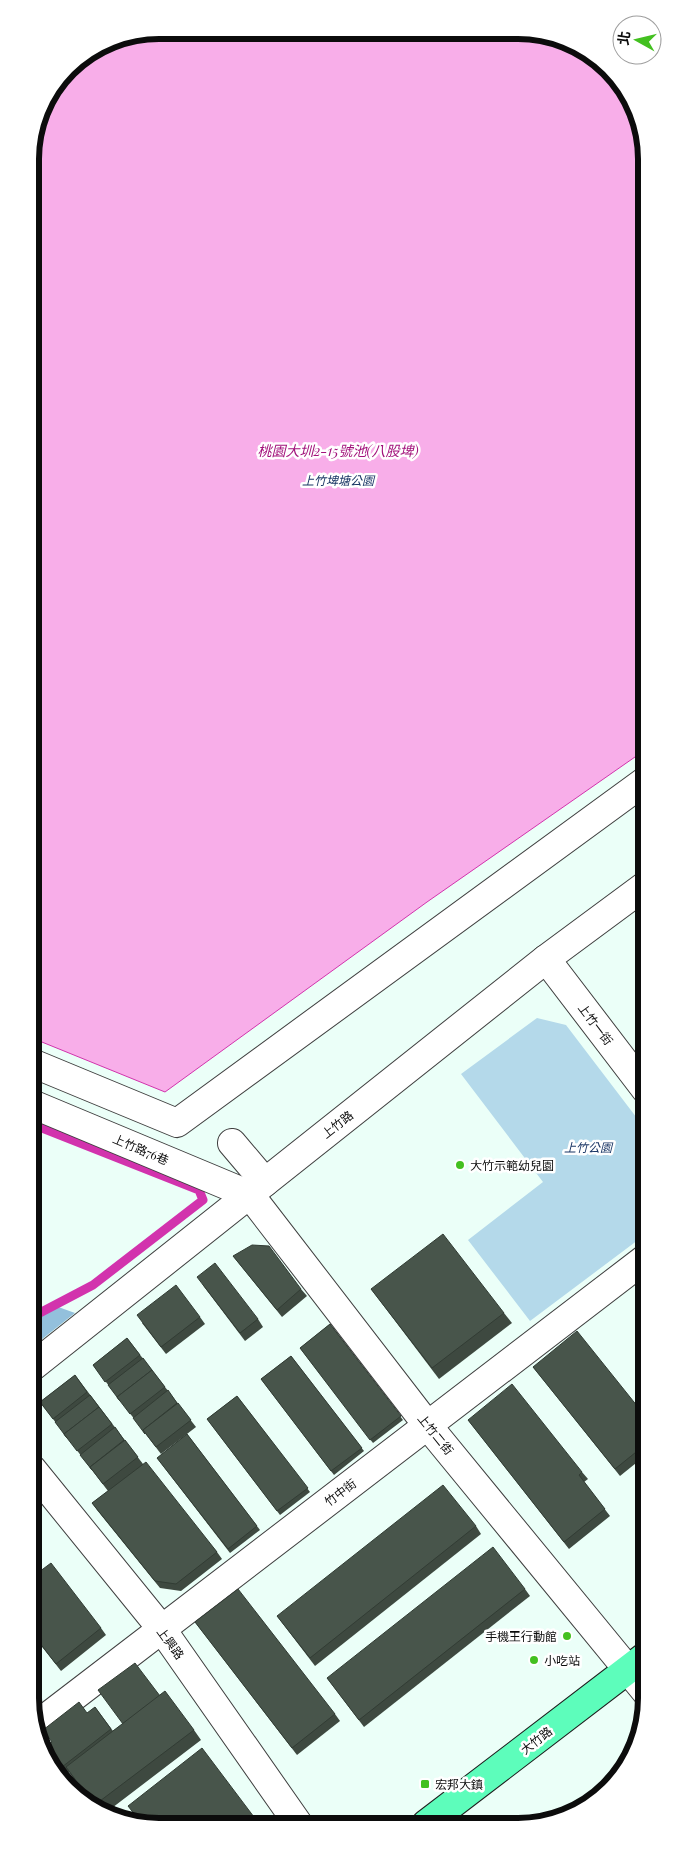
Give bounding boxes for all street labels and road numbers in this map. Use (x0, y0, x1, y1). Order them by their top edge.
street label: 上竹一街 (575, 1000, 617, 1048)
street label: 上竹路 (318, 1107, 356, 1141)
street label: 上竹路76巷 (111, 1130, 171, 1168)
street label: 上竹二街 (415, 1410, 457, 1458)
street label: 竹中街 (321, 1475, 359, 1509)
street label: 上興路 (154, 1624, 188, 1662)
street label: 大竹路 (517, 1723, 555, 1757)

